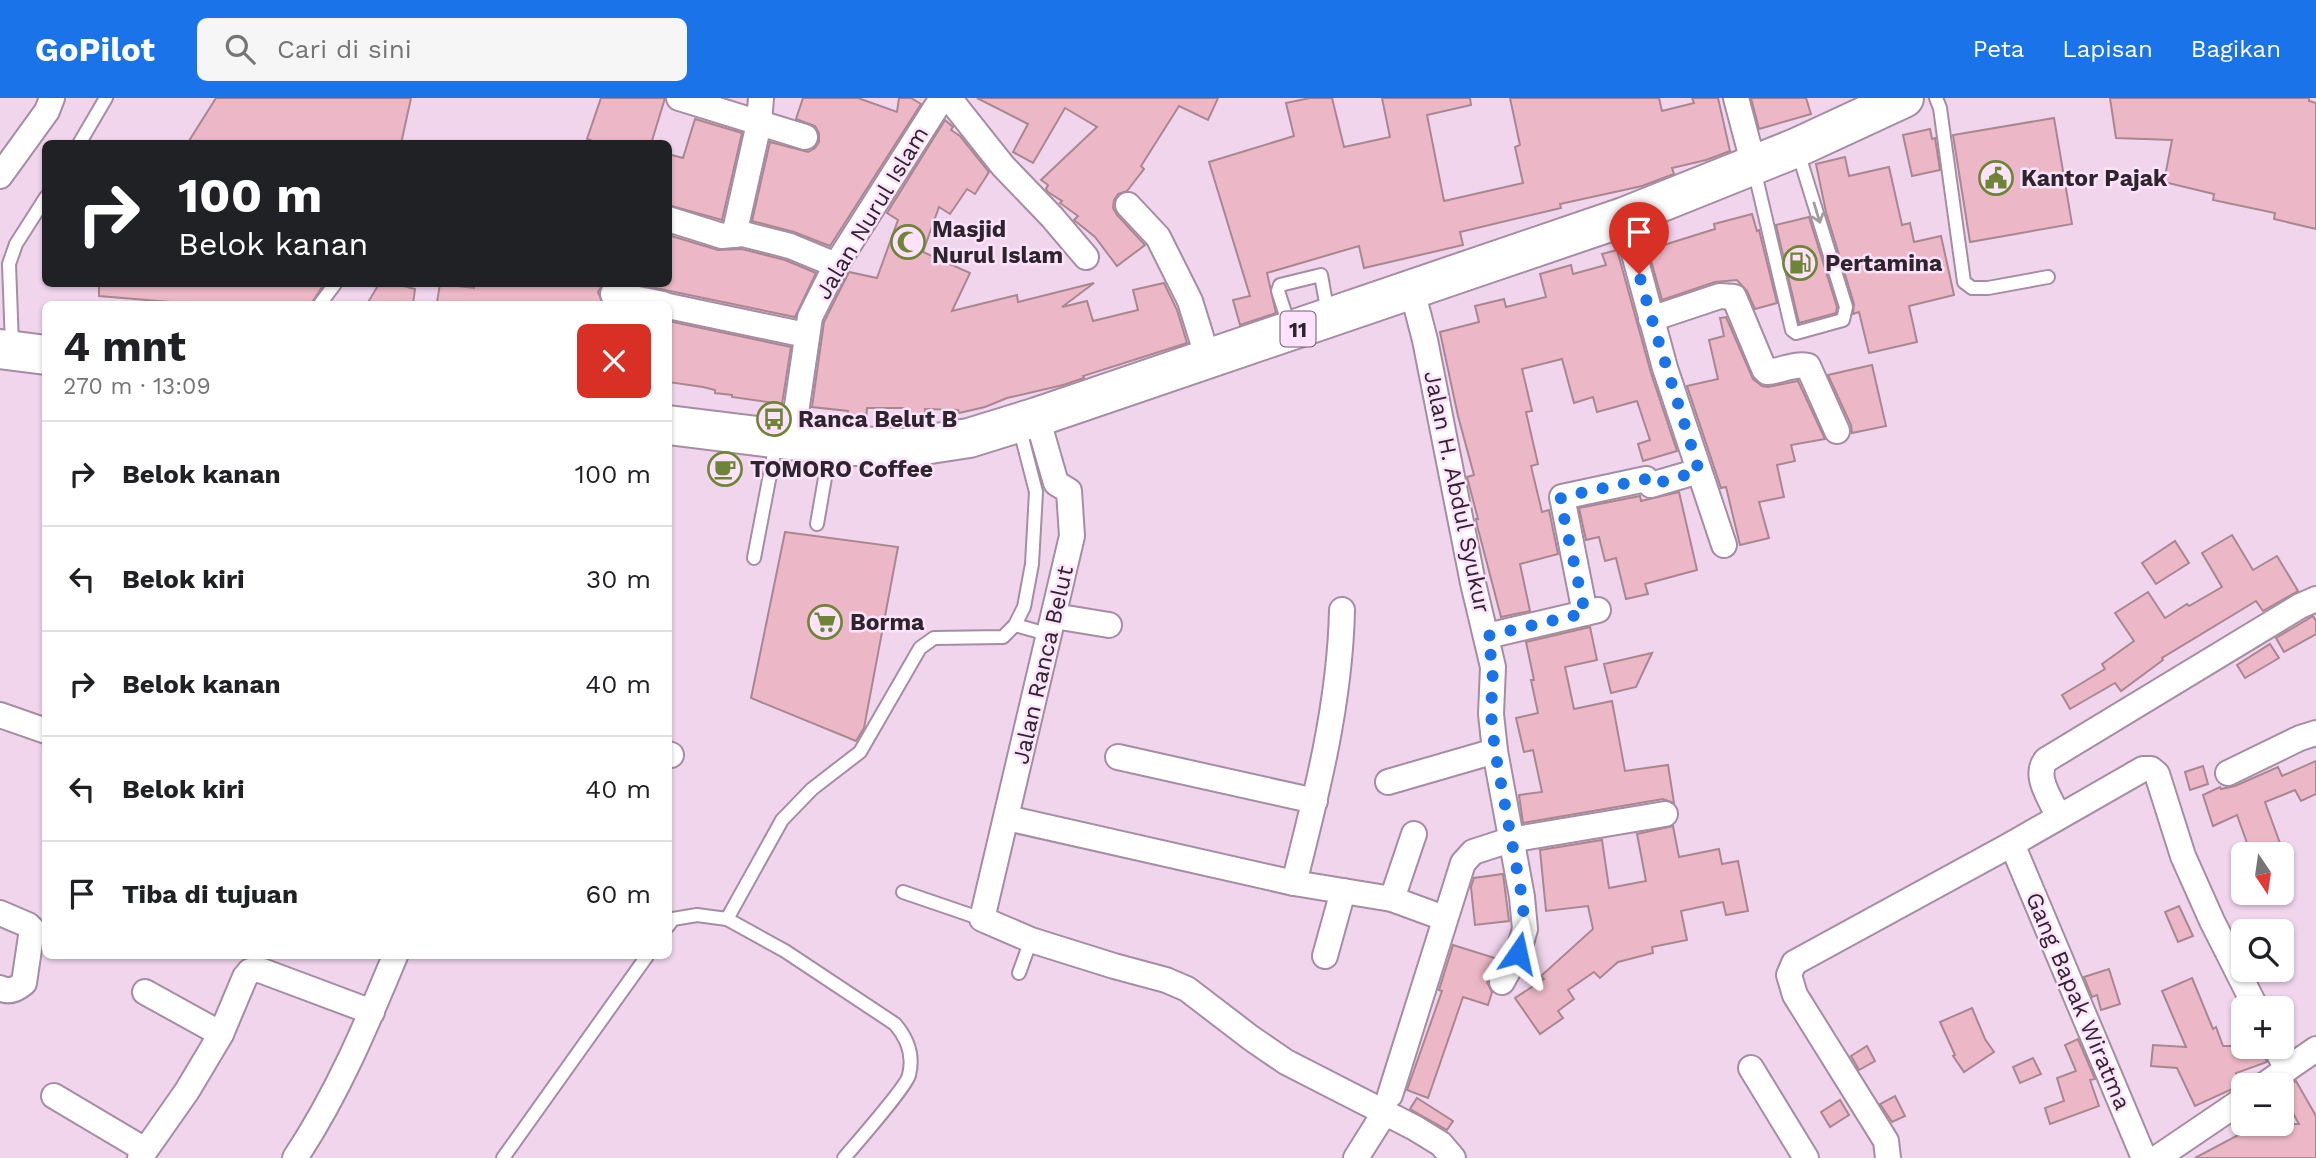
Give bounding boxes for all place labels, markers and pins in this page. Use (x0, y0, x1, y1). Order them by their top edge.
public building icon: Kantor Pajak (1977, 159, 2015, 197)
place label: Kantor Pajak (2021, 165, 2168, 192)
pin (1609, 202, 1669, 274)
place label: Masjid Nurul Islam (932, 216, 1063, 269)
mosque icon: Masjid Nurul Islam (889, 223, 927, 261)
fuel station icon: Pertamina (1781, 244, 1819, 282)
place label: Pertamina (1825, 250, 1943, 277)
bus stop icon: Ranca Belut B (755, 400, 793, 438)
place label: Ranca Belut B (798, 406, 957, 433)
cafe icon: TOMORO Coffee (706, 450, 744, 488)
place label: TOMORO Coffee (750, 456, 933, 483)
supermarket icon: Borma (806, 603, 844, 641)
place label: Borma (850, 609, 925, 636)

